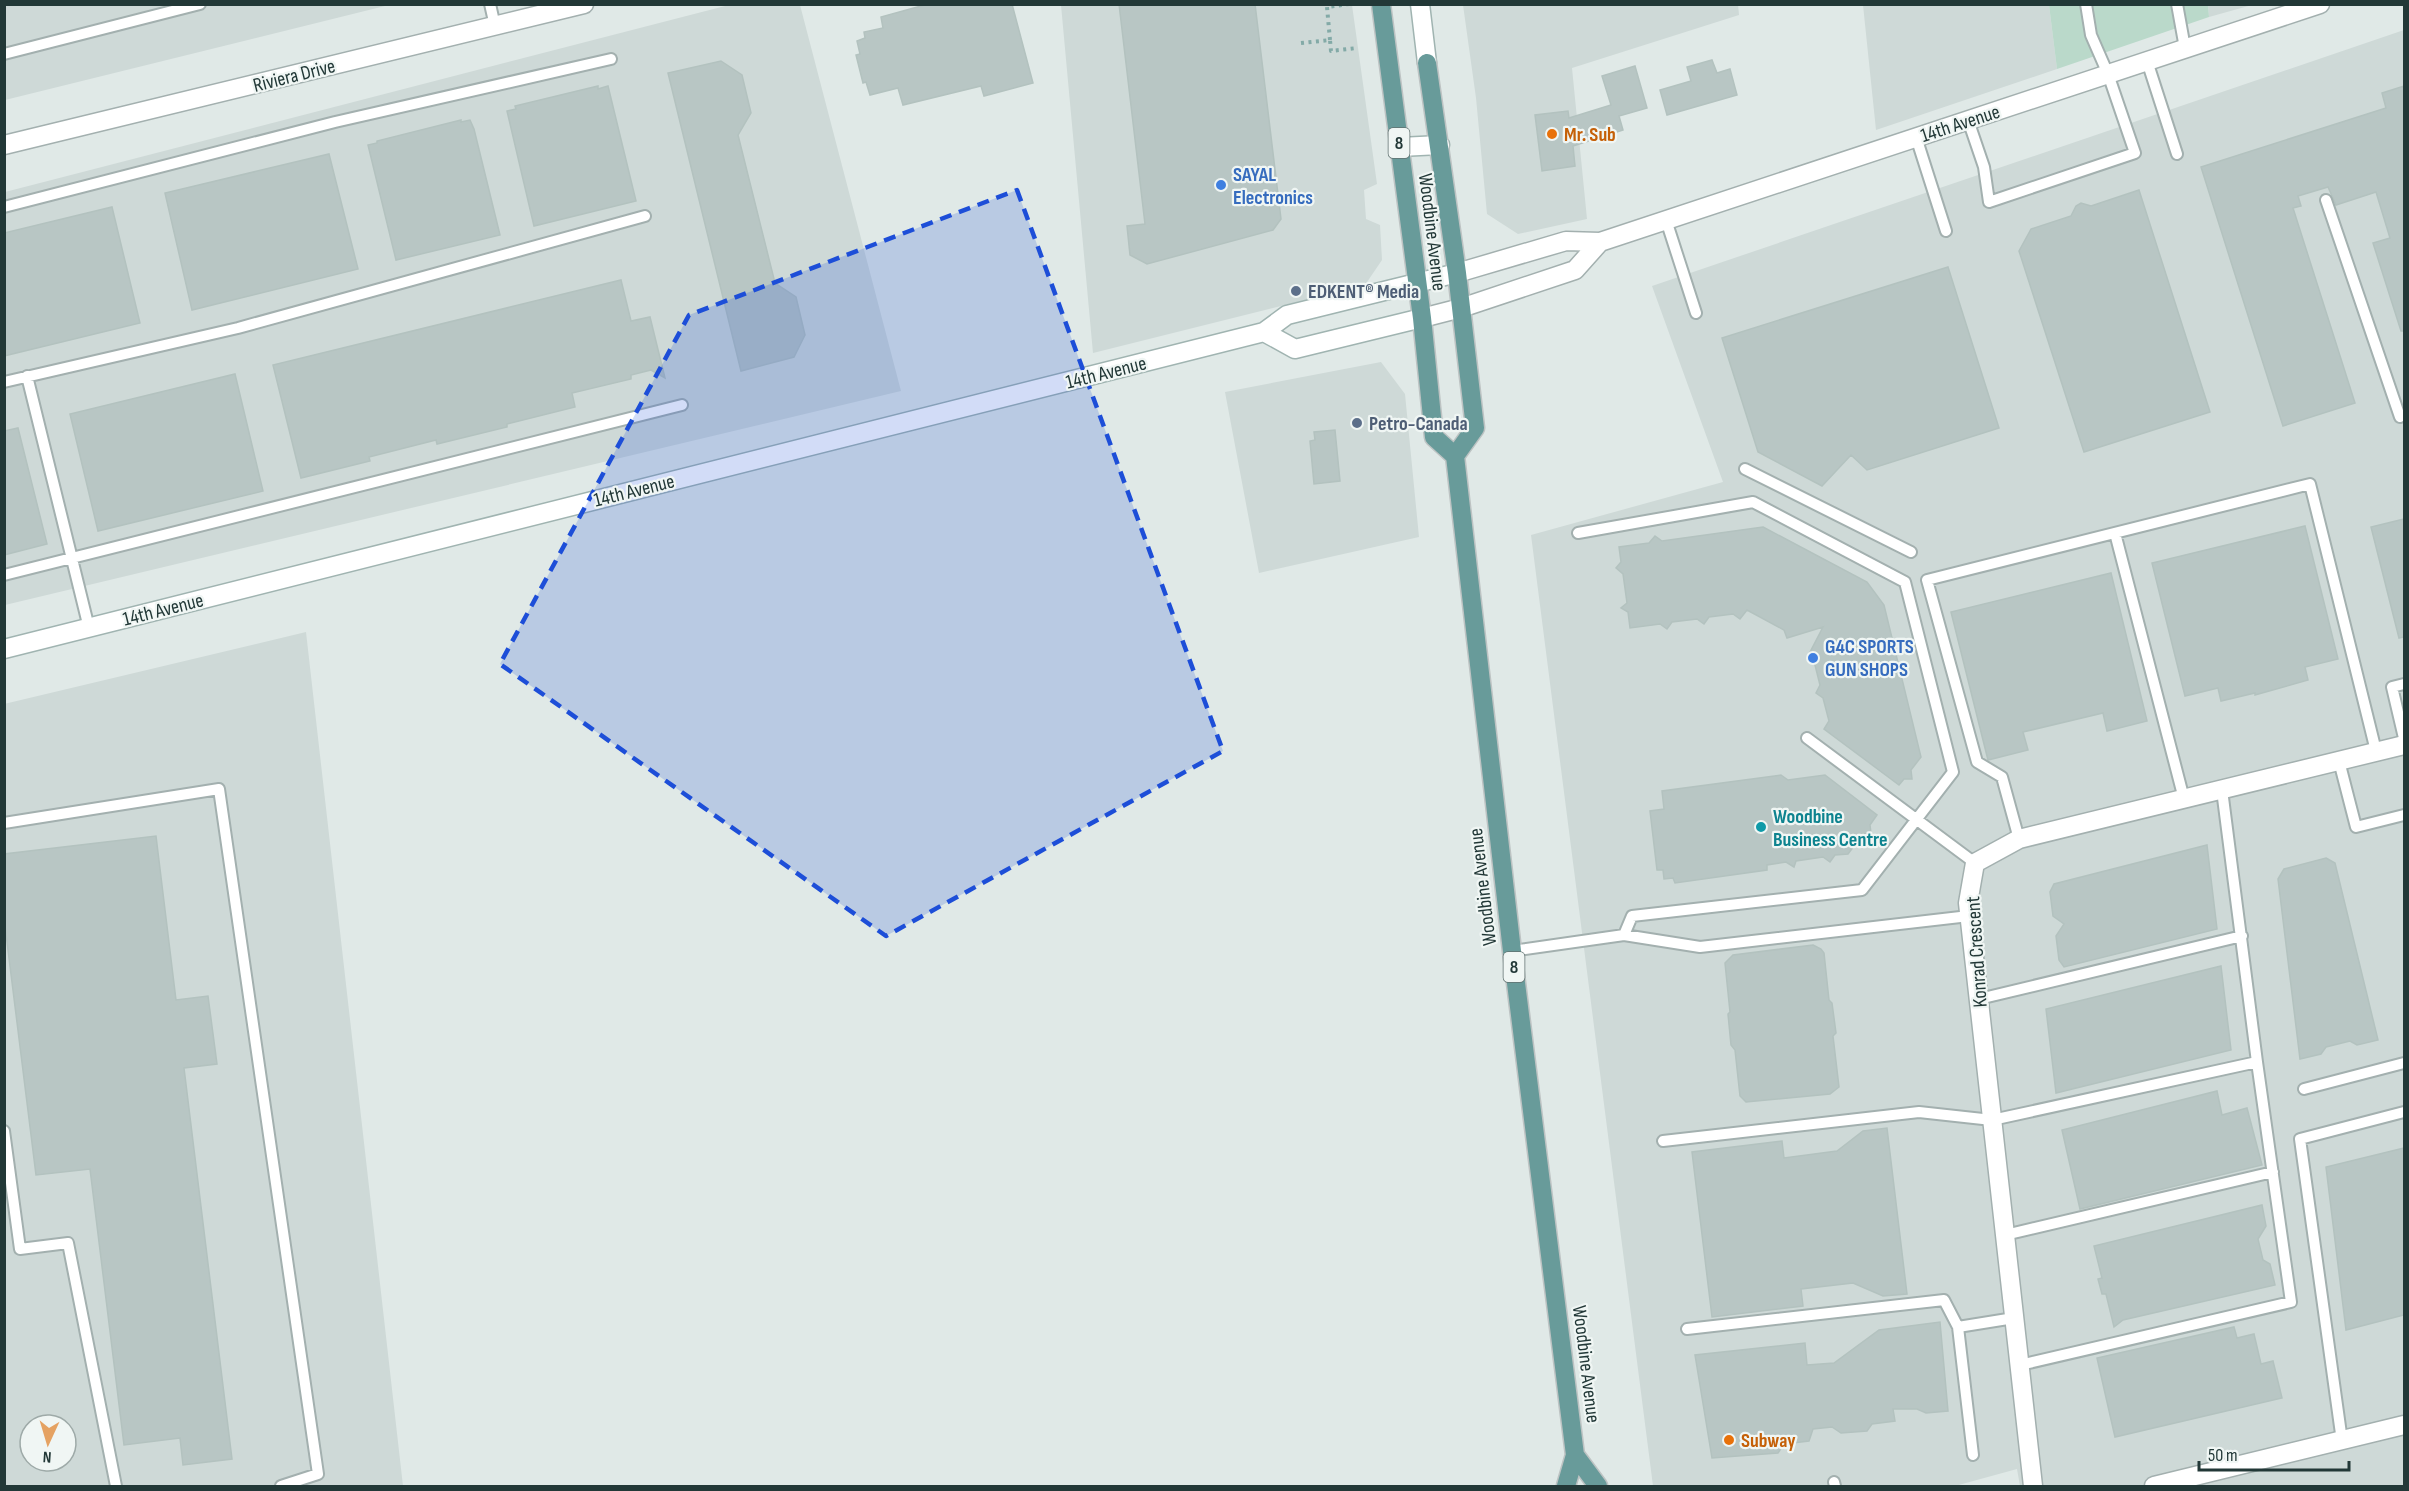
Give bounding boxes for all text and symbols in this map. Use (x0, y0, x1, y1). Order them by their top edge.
street label: Riviera Drive (251, 54, 338, 98)
street label: 14th Avenue (1918, 100, 2003, 148)
place label: Mr. Sub (1564, 123, 1616, 147)
marker: Mr. Sub (1545, 127, 1559, 141)
road number: 8 (1388, 128, 1410, 158)
place label: SAYAL Electronics (1233, 163, 1313, 210)
street label: Woodbine Avenue (1413, 172, 1451, 292)
marker: SAYAL Electronics (1214, 178, 1228, 192)
place label: EDKENT® Media (1308, 280, 1419, 304)
marker: EDKENT® Media (1289, 284, 1303, 298)
street label: 14th Avenue (1064, 351, 1149, 395)
place label: Petro-Canada (1369, 412, 1468, 436)
marker: Petro-Canada (1350, 416, 1364, 430)
street label: 14th Avenue (592, 469, 677, 513)
street label: 14th Avenue (121, 588, 206, 632)
place label: G4C SPORTS GUN SHOPS (1825, 635, 1914, 682)
marker: G4C SPORTS GUN SHOPS (1806, 651, 1820, 665)
place label: Woodbine Business Centre (1773, 805, 1888, 852)
marker: Woodbine Business Centre (1754, 820, 1768, 834)
street label: Woodbine Avenue (1464, 827, 1502, 947)
street label: Konrad Crescent (1961, 896, 1993, 1008)
road number: 8 (1504, 952, 1524, 982)
street label: Woodbine Avenue (1567, 1304, 1605, 1424)
north arrow (18, 1413, 78, 1473)
place label: Subway (1741, 1429, 1796, 1453)
marker: Subway (1722, 1433, 1736, 1447)
scale bar (2199, 1434, 2349, 1472)
text: 50 m (2208, 1445, 2238, 1466)
text: N (42, 1447, 52, 1466)

